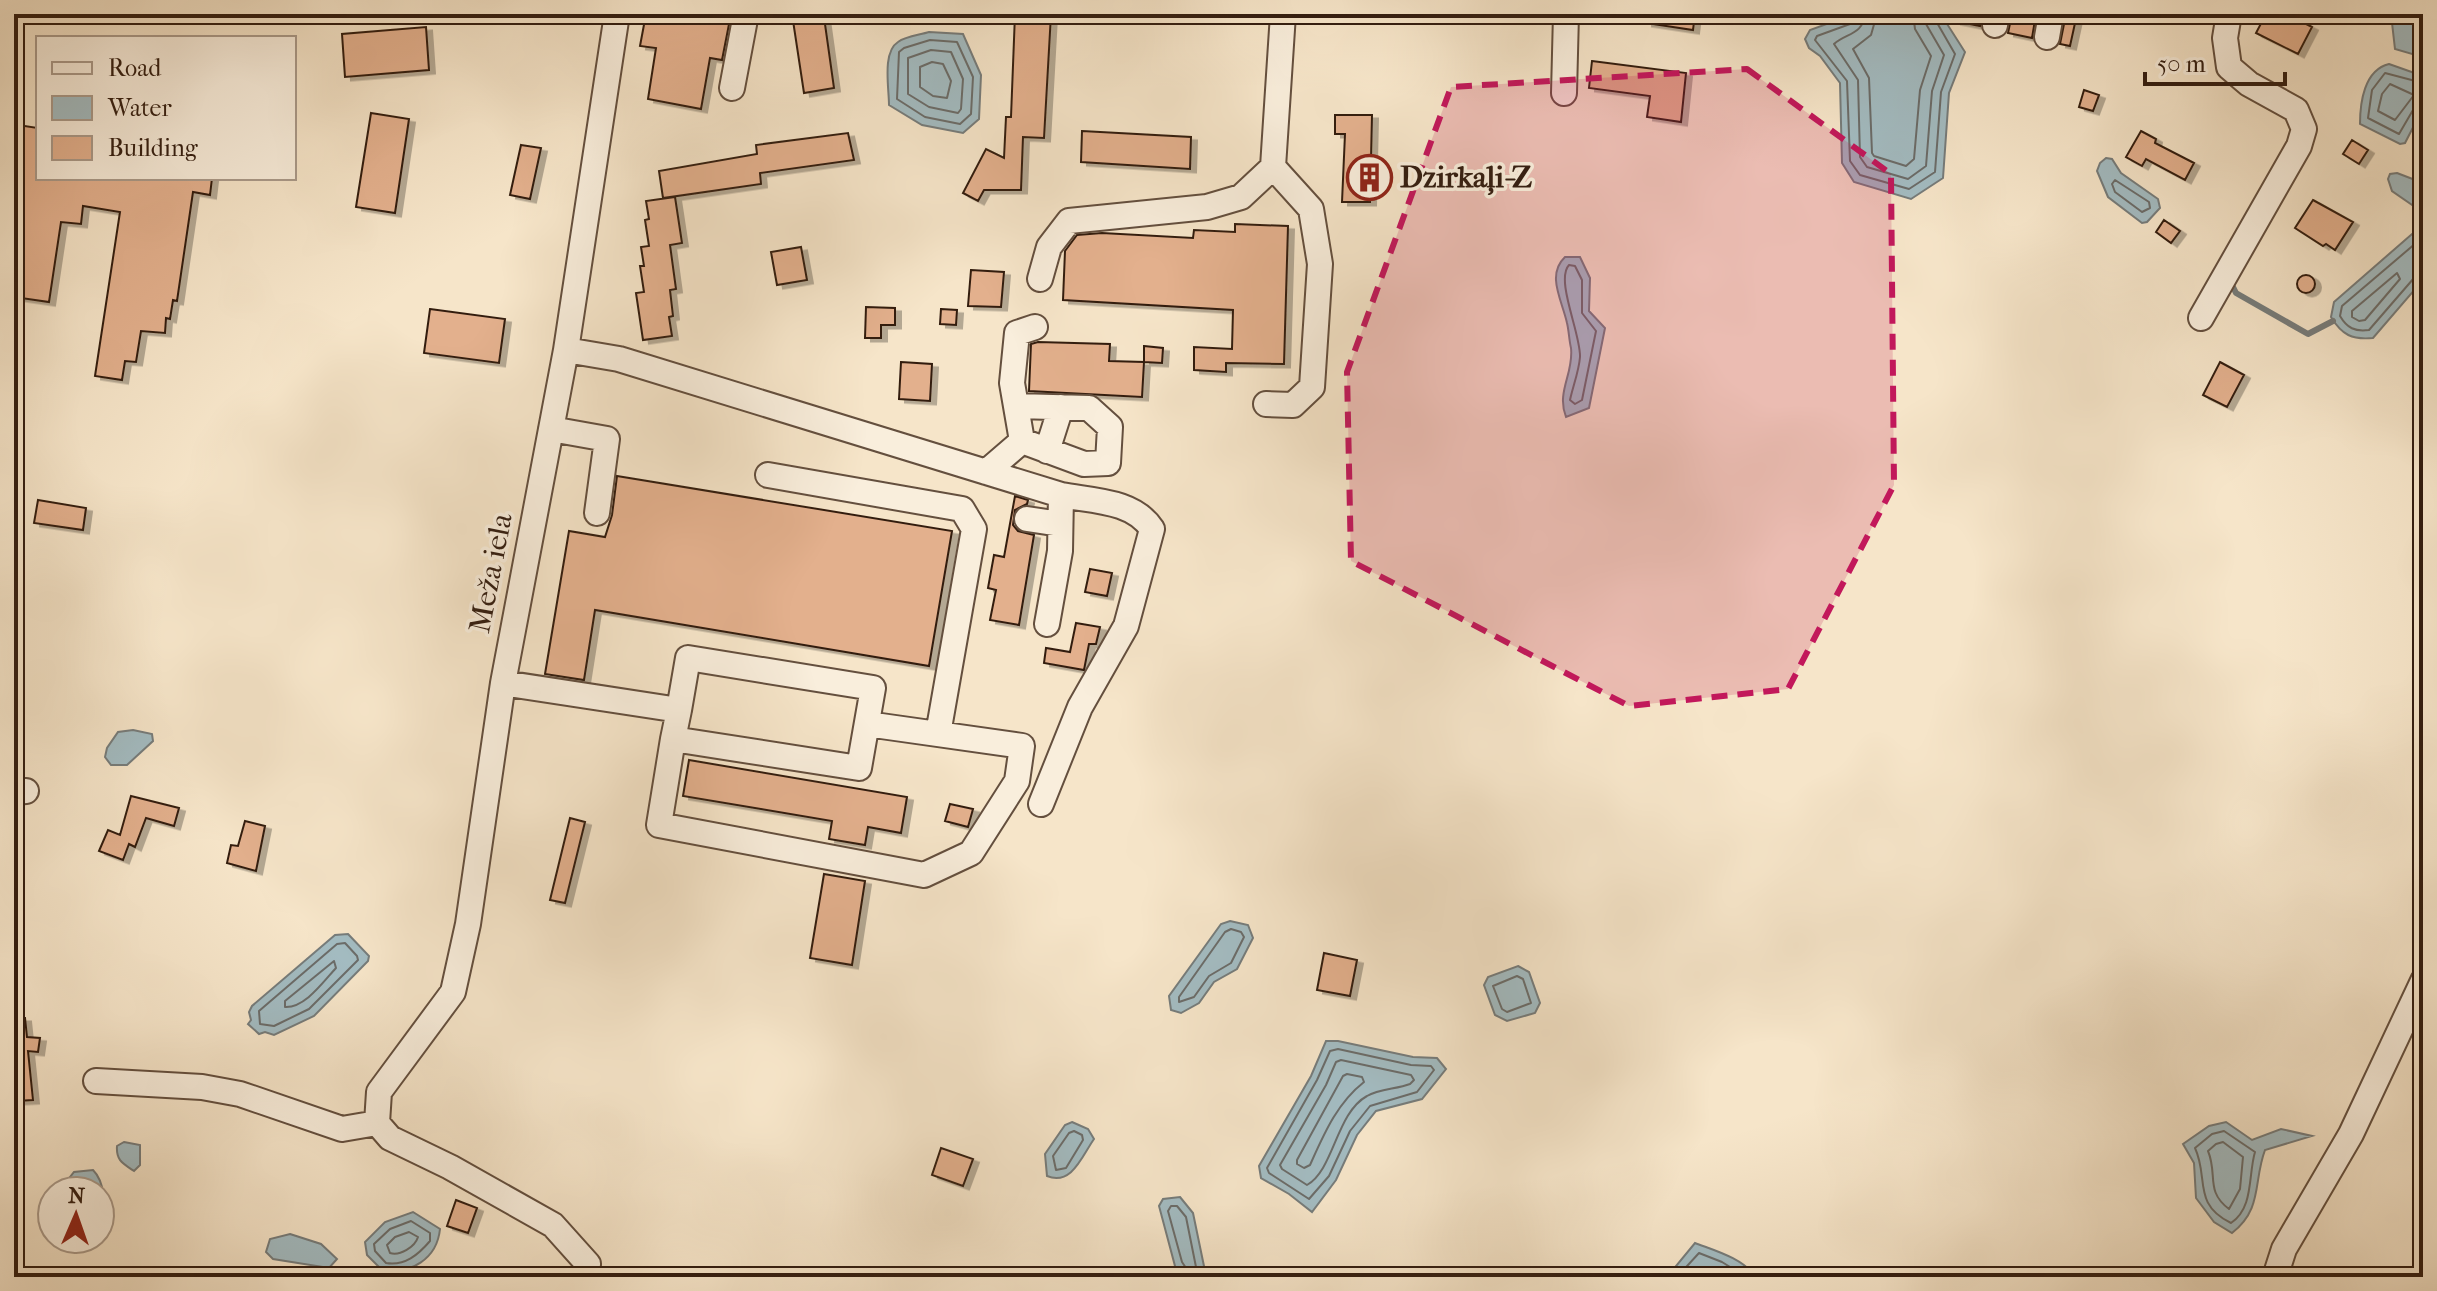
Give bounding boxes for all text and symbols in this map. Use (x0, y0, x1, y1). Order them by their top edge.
legend (36, 36, 296, 180)
scale bar (2145, 36, 2285, 86)
text: 50 m (2157, 50, 2206, 78)
text: Road (108, 54, 162, 82)
text: Water (107, 94, 172, 122)
text: Building (108, 134, 199, 162)
building icon: Dzirkaļi-Z (1345, 153, 1393, 201)
place label: Dzirkaļi-Z (1400, 160, 1533, 196)
street label: Meža iela (462, 509, 520, 636)
north arrow (36, 1175, 116, 1255)
text: N (68, 1183, 86, 1209)

